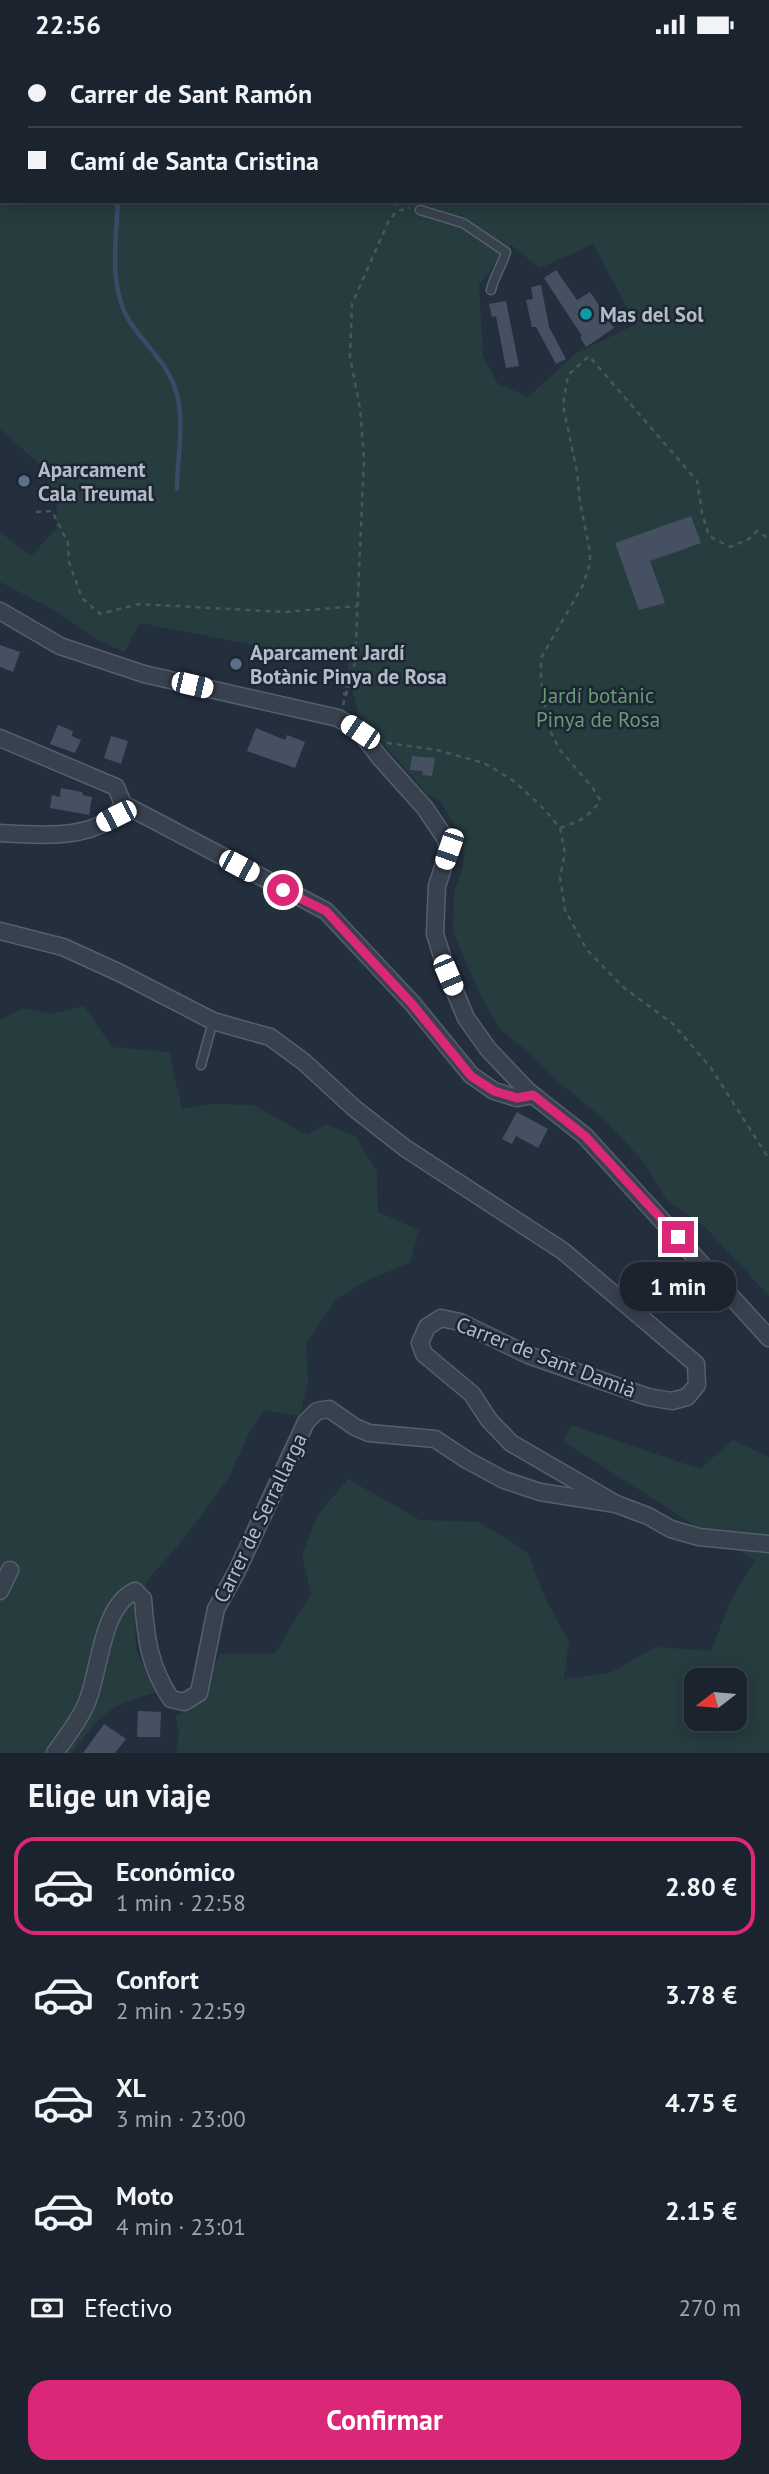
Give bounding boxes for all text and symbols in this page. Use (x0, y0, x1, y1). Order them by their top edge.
text: 22:56 (35, 8, 101, 41)
text: Carrer de Sant Ramón (70, 77, 312, 110)
text: Camí de Santa Cristina (70, 144, 319, 177)
place label: Mas del Sol (600, 301, 704, 328)
marker: Mas del Sol (578, 306, 594, 322)
place label: Aparcament Cala Treumal (38, 456, 154, 507)
marker: Aparcament Cala Treumal (16, 473, 32, 489)
place label: Aparcament Jardí Botànic Pinya de Rosa (250, 639, 447, 690)
marker: Aparcament Jardí Botànic Pinya de Rosa (228, 656, 244, 672)
car (170, 670, 215, 700)
park label: Jardí botànic Pinya de Rosa (536, 682, 660, 733)
car (337, 712, 384, 752)
car (93, 797, 140, 835)
car (433, 826, 466, 872)
car (216, 847, 263, 885)
route start (267, 874, 299, 906)
car (431, 952, 466, 998)
route end (662, 1221, 694, 1253)
callout: 1 min (620, 1261, 736, 1311)
text: 1 min (650, 1272, 706, 1301)
street label: Carrer de Sant Damià (452, 1310, 640, 1404)
street label: Carrer de Serrallarga (207, 1429, 313, 1607)
north arrow (684, 1668, 747, 1731)
map controls (684, 1668, 747, 1731)
text: Elige un viaje (28, 1774, 211, 1816)
icon: car (32, 1855, 95, 1918)
text: Económico (116, 1855, 235, 1888)
text: 2.80 € (665, 1870, 737, 1903)
text: 1 min · 22:58 (116, 1888, 246, 1917)
icon: car (32, 1963, 95, 2026)
text: Confort (116, 1963, 199, 1996)
text: 3.78 € (665, 1978, 737, 2011)
text: 2 min · 22:59 (116, 1996, 246, 2025)
icon: car (32, 2071, 95, 2134)
text: XL (116, 2071, 146, 2104)
text: 4.75 € (665, 2086, 737, 2119)
text: 3 min · 23:00 (116, 2104, 246, 2133)
icon: car (32, 2179, 95, 2242)
text: Moto (116, 2179, 174, 2212)
text: 2.15 € (665, 2194, 737, 2227)
text: 4 min · 23:01 (116, 2212, 246, 2241)
icon: cash (28, 2289, 66, 2327)
text: Efectivo (84, 2291, 173, 2324)
text: 270 m (679, 2293, 741, 2322)
button: Confirmar (28, 2380, 741, 2460)

